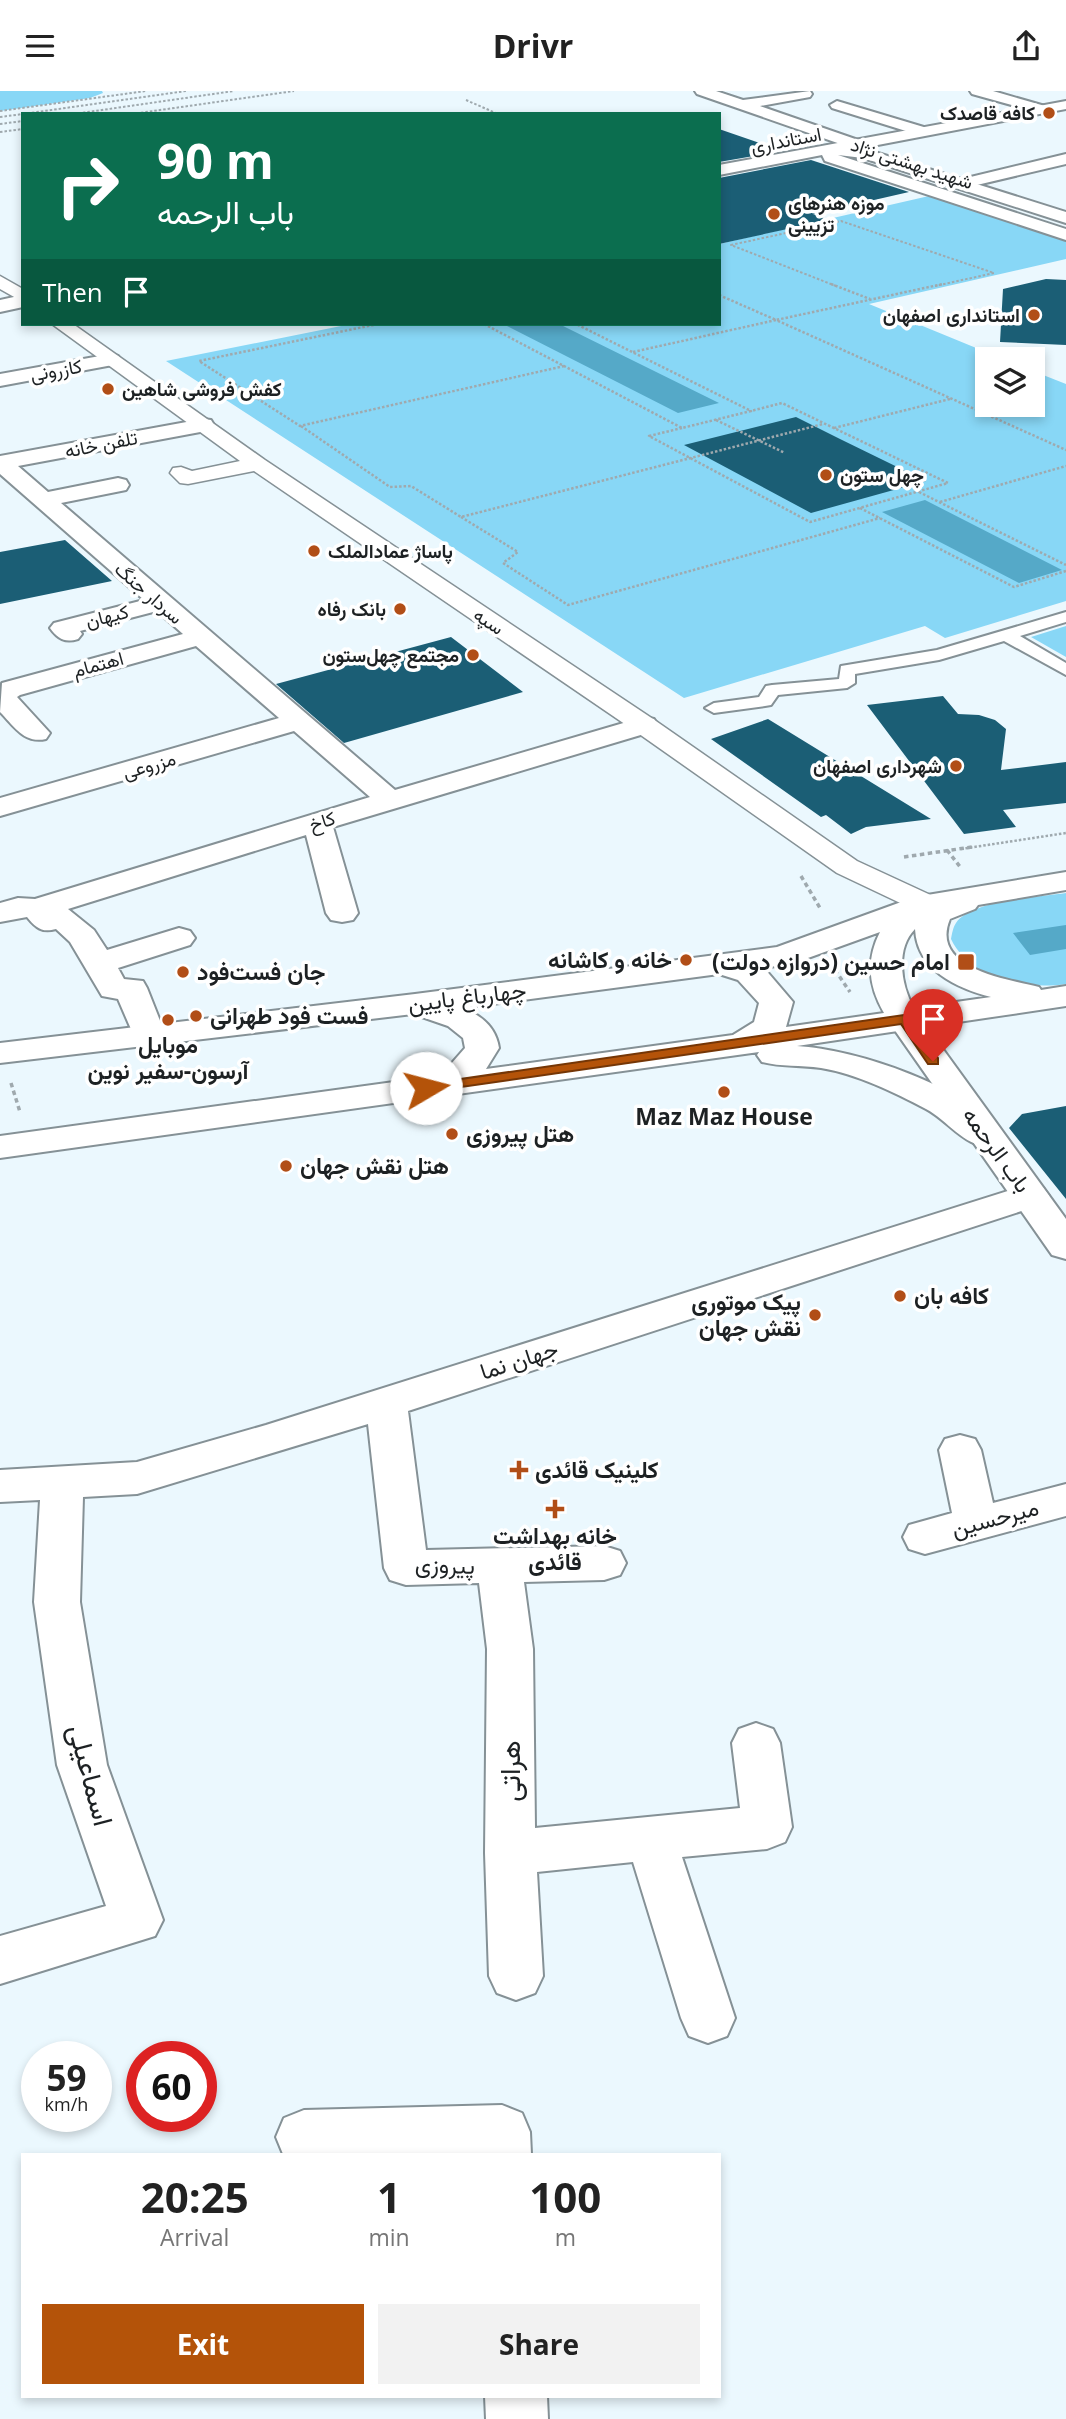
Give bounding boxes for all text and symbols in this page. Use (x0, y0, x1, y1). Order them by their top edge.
text: Drivr (493, 24, 573, 67)
icon: menu (21, 27, 59, 65)
icon: share (1007, 27, 1045, 65)
place label: کافه قاصدک (940, 100, 1035, 126)
marker: کافه قاصدک (1041, 105, 1057, 121)
street label: استانداری (748, 120, 824, 160)
text: 90 m (157, 127, 274, 193)
street label: شهید بهشتی نژاد (848, 131, 976, 195)
icon: right (42, 140, 133, 231)
text: باب الرحمه (157, 190, 294, 233)
place label: موزه هنرهای تزیینی (788, 190, 885, 238)
marker: موزه هنرهای تزیینی (766, 206, 782, 222)
icon: arrive (117, 273, 155, 311)
text: Then (42, 274, 103, 310)
place label: استانداری اصفهان (883, 302, 1020, 328)
marker: استانداری اصفهان (1026, 307, 1042, 323)
map controls (975, 347, 1045, 417)
button: layers (975, 347, 1045, 417)
street label: کازرونی (28, 353, 84, 387)
place label: کفش فروشی شاهین (122, 376, 282, 402)
marker: کفش فروشی شاهین (100, 381, 116, 397)
street label: تلفن خانه (62, 424, 140, 464)
place label: چهل ستون (840, 462, 924, 489)
marker: چهل ستون (818, 467, 834, 483)
place label: پاساژ عمادالملک (328, 538, 453, 565)
marker: پاساژ عمادالملک (306, 543, 322, 559)
street label: سردار جنگ (109, 556, 189, 630)
place label: بانک رفاه (317, 596, 386, 622)
street label: کیهان (83, 598, 131, 634)
marker: بانک رفاه (392, 601, 408, 617)
street label: سپه (468, 601, 509, 641)
place label: مجتمع چهل‌ستون (322, 642, 459, 669)
street label: اهتمام (70, 645, 126, 683)
marker: مجتمع چهل‌ستون (465, 647, 481, 663)
street label: مزروعی (119, 745, 179, 785)
place label: شهرداری اصفهان (813, 753, 942, 779)
marker: شهرداری اصفهان (948, 758, 964, 774)
street label: کاخ (306, 805, 338, 837)
place label: خانه و کاشانه (548, 943, 672, 975)
place label: امام حسین (دروازه دولت) (712, 945, 950, 977)
marker: خانه و کاشانه (678, 952, 694, 968)
marker: امام حسین (دروازه دولت) (956, 952, 976, 972)
place label: جان فست‌فود (197, 955, 325, 987)
marker: جان فست‌فود (175, 964, 191, 980)
street label: چهارباغ پایین (406, 973, 528, 1020)
pin (903, 989, 963, 1061)
place label: فست فود طهرانی (210, 999, 368, 1031)
icon: arrive (914, 1000, 952, 1038)
marker: فست فود طهرانی (188, 1008, 204, 1024)
marker: موبایل آرسون-سفیر نوين (160, 1012, 176, 1028)
place label: موبایل آرسون-سفیر نوين (88, 1028, 250, 1086)
position arrow (389, 1051, 463, 1125)
marker: Maz Maz House (716, 1084, 732, 1100)
place label: Maz Maz House (635, 1100, 813, 1132)
street label: باب الرحمه (956, 1100, 1040, 1199)
place label: هتل پیروزی (466, 1117, 574, 1150)
marker: هتل پیروزی (444, 1126, 460, 1142)
place label: هتل نقش جهان (300, 1149, 449, 1181)
marker: هتل نقش جهان (278, 1158, 294, 1174)
place label: کافه بان (914, 1279, 989, 1311)
place label: پیک موتوری نقش جهان (691, 1285, 801, 1343)
marker: کافه بان (892, 1288, 908, 1304)
marker: پیک موتوری نقش جهان (807, 1307, 823, 1323)
street label: جهان نما (476, 1331, 562, 1387)
place label: کلینیک قائدی (535, 1453, 658, 1485)
marker: کلینیک قائدی (509, 1460, 529, 1480)
street label: میرحسین (948, 1490, 1042, 1544)
marker: خانه بهداشت قائدی (545, 1499, 565, 1519)
place label: خانه بهداشت قائدی (493, 1519, 617, 1577)
street label: پیروزی (414, 1547, 476, 1582)
street label: اسماعیلی (60, 1720, 124, 1830)
street label: هراتی (490, 1740, 528, 1802)
speed limit sign: 60 (126, 2041, 217, 2132)
text: 59 (46, 2054, 87, 2101)
text: km/h (45, 2092, 88, 2116)
text: 20:25 (141, 2168, 249, 2225)
text: 1 (377, 2168, 401, 2225)
text: 100 (529, 2168, 601, 2225)
text: Arrival (160, 2221, 229, 2253)
text: min (368, 2221, 410, 2253)
text: m (555, 2221, 576, 2253)
button: Exit (42, 2304, 364, 2384)
button: Share (378, 2304, 700, 2384)

